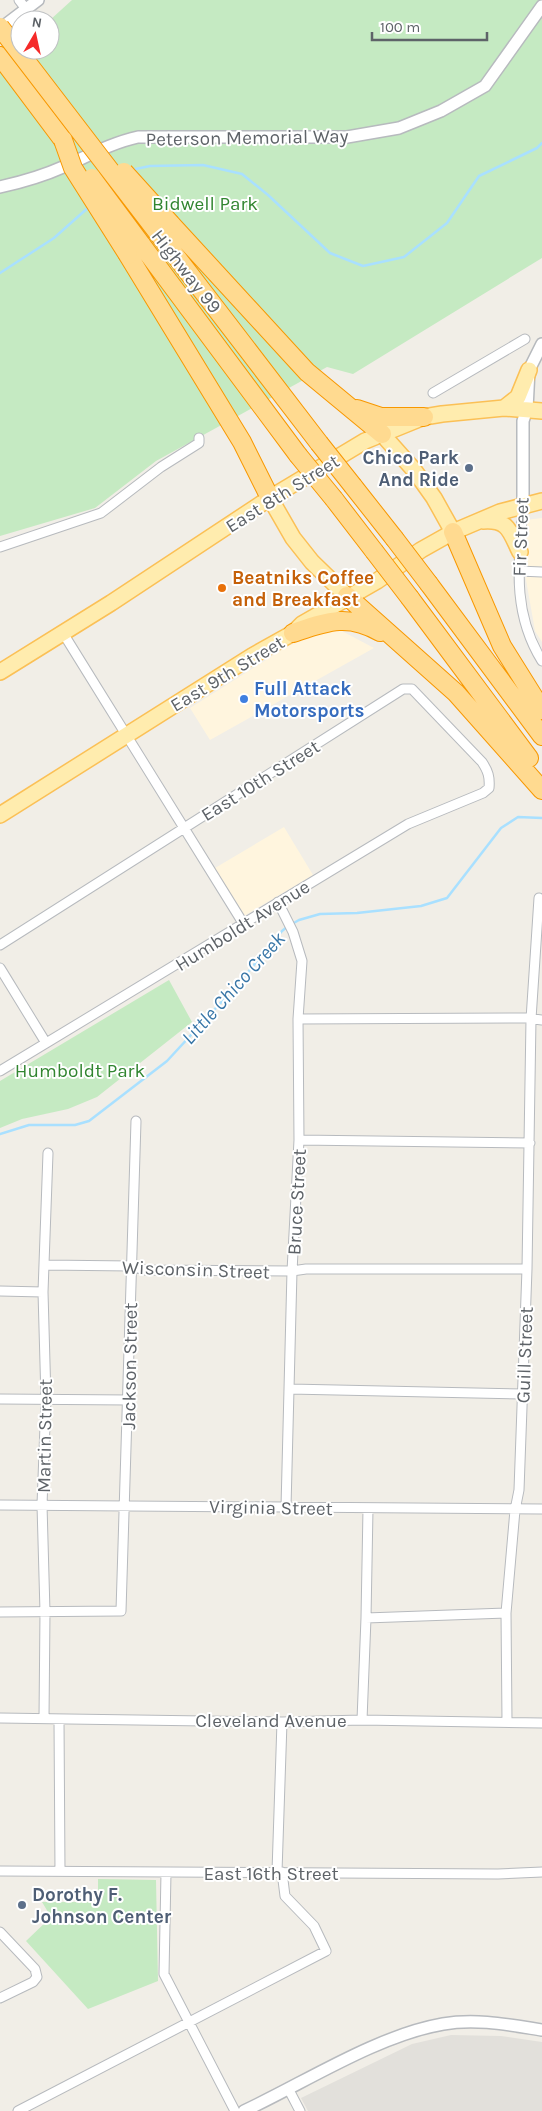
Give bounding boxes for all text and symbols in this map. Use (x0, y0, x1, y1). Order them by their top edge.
north arrow (10, 10, 60, 60)
scale bar (372, 10, 487, 42)
text: N (31, 13, 43, 32)
text: 100 m (380, 18, 420, 36)
street label: Peterson Memorial Way (145, 125, 349, 151)
park label: Bidwell Park (152, 193, 258, 215)
street label: Highway 99 (147, 225, 226, 318)
place label: Chico Park And Ride (362, 447, 459, 491)
street label: East 8th Street (222, 450, 343, 538)
marker: Chico Park And Ride (463, 462, 475, 474)
street label: Fir Street (509, 497, 533, 577)
place label: Beatniks Coffee and Breakfast (232, 567, 374, 611)
marker: Beatniks Coffee and Breakfast (216, 582, 228, 594)
street label: East 9th Street (167, 631, 289, 717)
place label: Full Attack Motorsports (254, 678, 364, 722)
marker: Full Attack Motorsports (238, 693, 250, 705)
street label: East 10th Street (197, 736, 324, 826)
street label: Humboldt Avenue (171, 876, 314, 976)
water label: Little Chico Creek (177, 927, 290, 1049)
park label: Humboldt Park (15, 1060, 145, 1082)
street label: Bruce Street (283, 1148, 311, 1256)
street label: Wisconsin Street (122, 1256, 270, 1284)
street label: Jackson Street (118, 1302, 142, 1430)
street label: Guill Street (512, 1306, 538, 1404)
street label: Martin Street (33, 1379, 57, 1493)
street label: Virginia Street (209, 1496, 333, 1520)
street label: Cleveland Avenue (195, 1710, 347, 1732)
street label: East 16th Street (203, 1863, 339, 1885)
place label: Dorothy F. Johnson Center (32, 1884, 172, 1928)
marker: Dorothy F. Johnson Center (16, 1899, 28, 1911)

